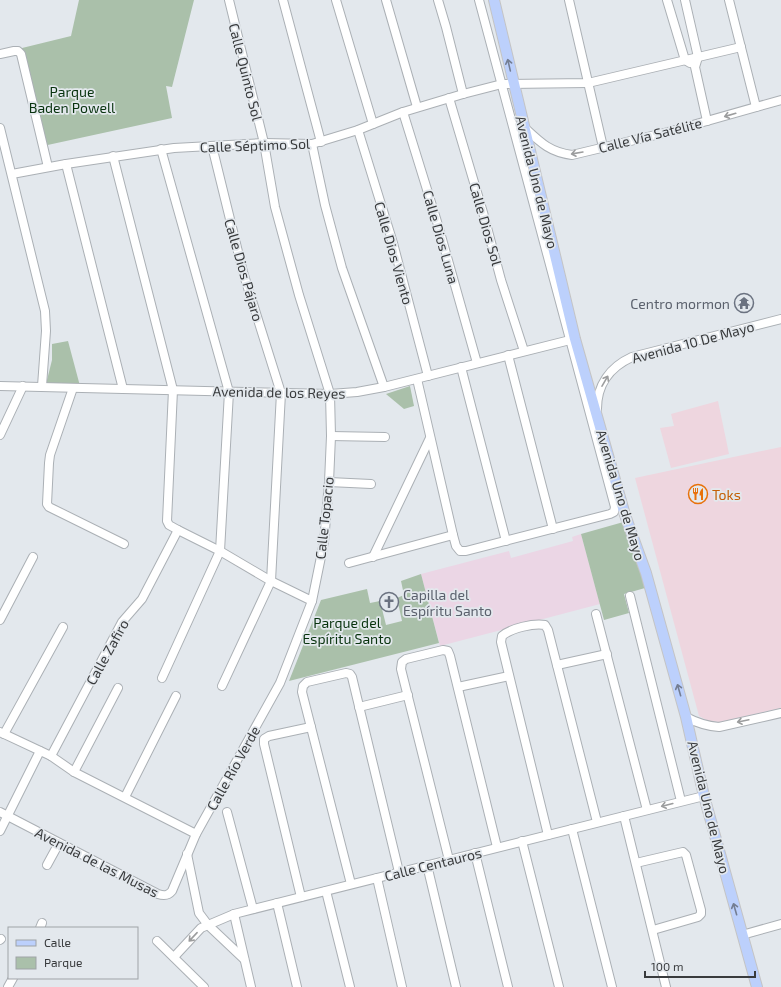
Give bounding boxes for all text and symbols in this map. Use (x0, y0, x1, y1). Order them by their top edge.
street label: Calle Quinto Sol (226, 21, 267, 123)
one-way arrow (505, 59, 513, 72)
park label: Parque Baden Powell (29, 83, 116, 116)
one-way arrow (724, 111, 737, 119)
street label: Avenida Uno de Mayo (512, 114, 562, 250)
street label: Calle Vía Satélite (597, 114, 703, 156)
street label: Calle Séptimo Sol (200, 135, 311, 155)
one-way arrow (571, 149, 584, 157)
street label: Calle Dios Sol (466, 181, 506, 268)
street label: Calle Dios Luna (420, 188, 462, 286)
street label: Calle Dios Viento (371, 200, 417, 306)
street label: Calle Dios Pájaro (221, 217, 267, 323)
temple icon: Centro mormon (733, 292, 755, 314)
place label: Centro mormon (630, 295, 730, 312)
street label: Avenida 10 De Mayo (630, 317, 756, 367)
one-way arrow (601, 375, 609, 387)
street label: Avenida de los Reyes (212, 382, 346, 402)
street label: Avenida Uno de Mayo (593, 427, 649, 563)
street label: Calle Topacio (311, 476, 337, 560)
restaurant icon: Toks (687, 483, 709, 505)
place label: Toks (712, 486, 741, 503)
place label: Capilla del Espíritu Santo (403, 586, 492, 619)
church icon: Capilla del Espíritu Santo (378, 591, 400, 613)
park label: Parque del Espíritu Santo (302, 614, 392, 647)
street label: Calle Zafiro (82, 616, 132, 688)
one-way arrow (675, 683, 682, 696)
one-way arrow (737, 718, 750, 726)
street label: Calle Río Verde (203, 723, 263, 813)
street label: Avenida Uno de Mayo (684, 739, 734, 875)
one-way arrow (660, 802, 673, 809)
street label: Avenida de las Musas (32, 823, 162, 901)
street label: Calle Centauros (383, 844, 483, 884)
one-way arrow (731, 903, 738, 916)
legend (8, 927, 138, 979)
one-way arrow (188, 932, 197, 942)
text: Calle (44, 935, 71, 949)
scale bar (645, 953, 755, 979)
text: Parque (44, 955, 82, 969)
text: 100 m (651, 959, 683, 973)

